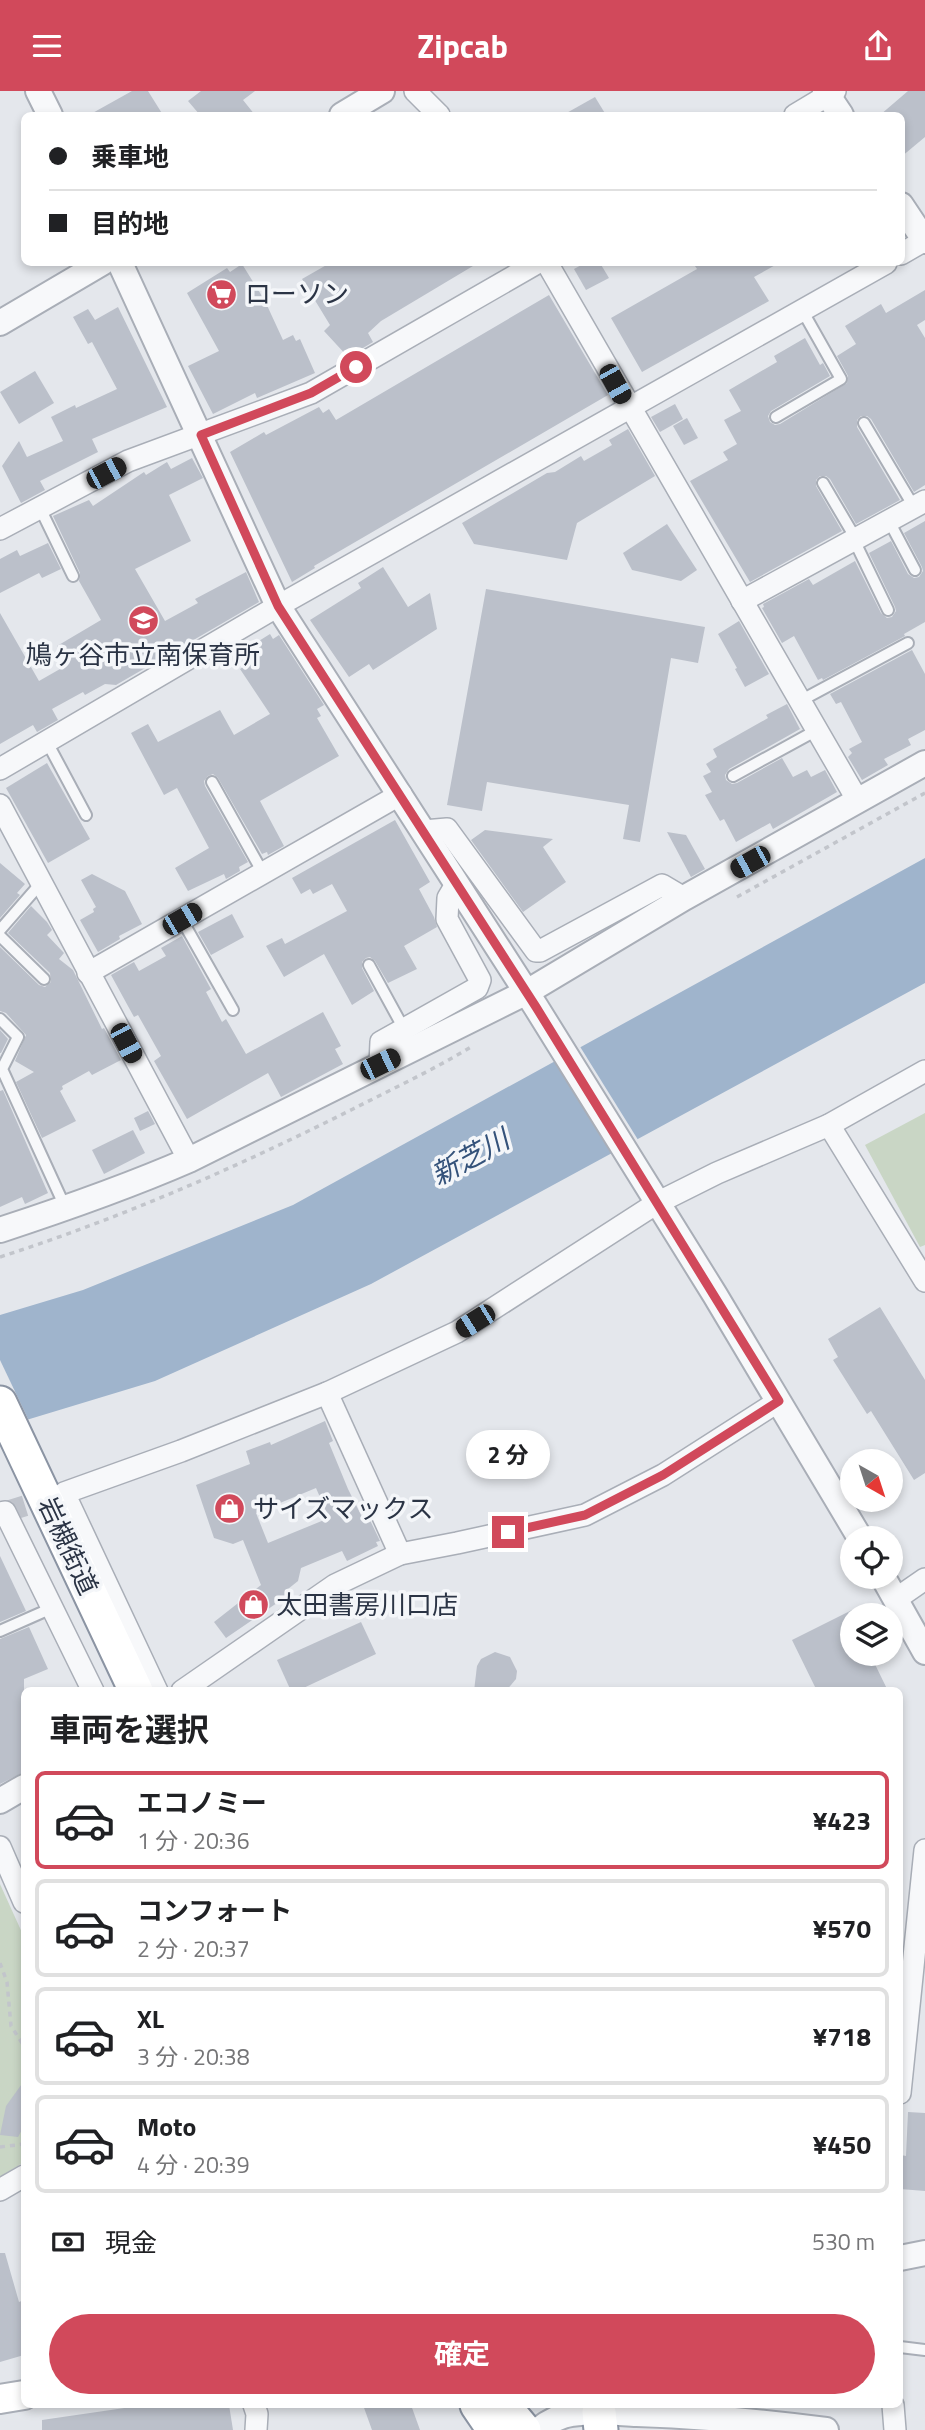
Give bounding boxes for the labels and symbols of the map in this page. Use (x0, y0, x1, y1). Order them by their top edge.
place label: ローソン (245, 274, 349, 313)
supermarket icon: ローソン (205, 277, 239, 311)
route start (340, 351, 372, 383)
car (596, 361, 635, 407)
car (83, 454, 130, 492)
school or university icon: 鳩ヶ谷市立南保育所 (126, 603, 160, 637)
place label: 鳩ヶ谷市立南保育所 (26, 635, 260, 674)
car (727, 843, 774, 881)
car (159, 899, 206, 939)
car (107, 1020, 146, 1066)
car (357, 1045, 404, 1083)
water label: 新芝川 (423, 1116, 520, 1196)
car (452, 1301, 499, 1341)
callout: 2 分 (466, 1431, 550, 1479)
north arrow (840, 1449, 903, 1512)
place label: サイズマックス (253, 1489, 433, 1528)
street label: 岩槻街道 (29, 1490, 108, 1601)
shop icon: サイズマックス (213, 1492, 247, 1526)
route end (492, 1516, 524, 1548)
place label: 太田書房川口店 (276, 1585, 458, 1624)
shop icon: 太田書房川口店 (236, 1588, 270, 1622)

